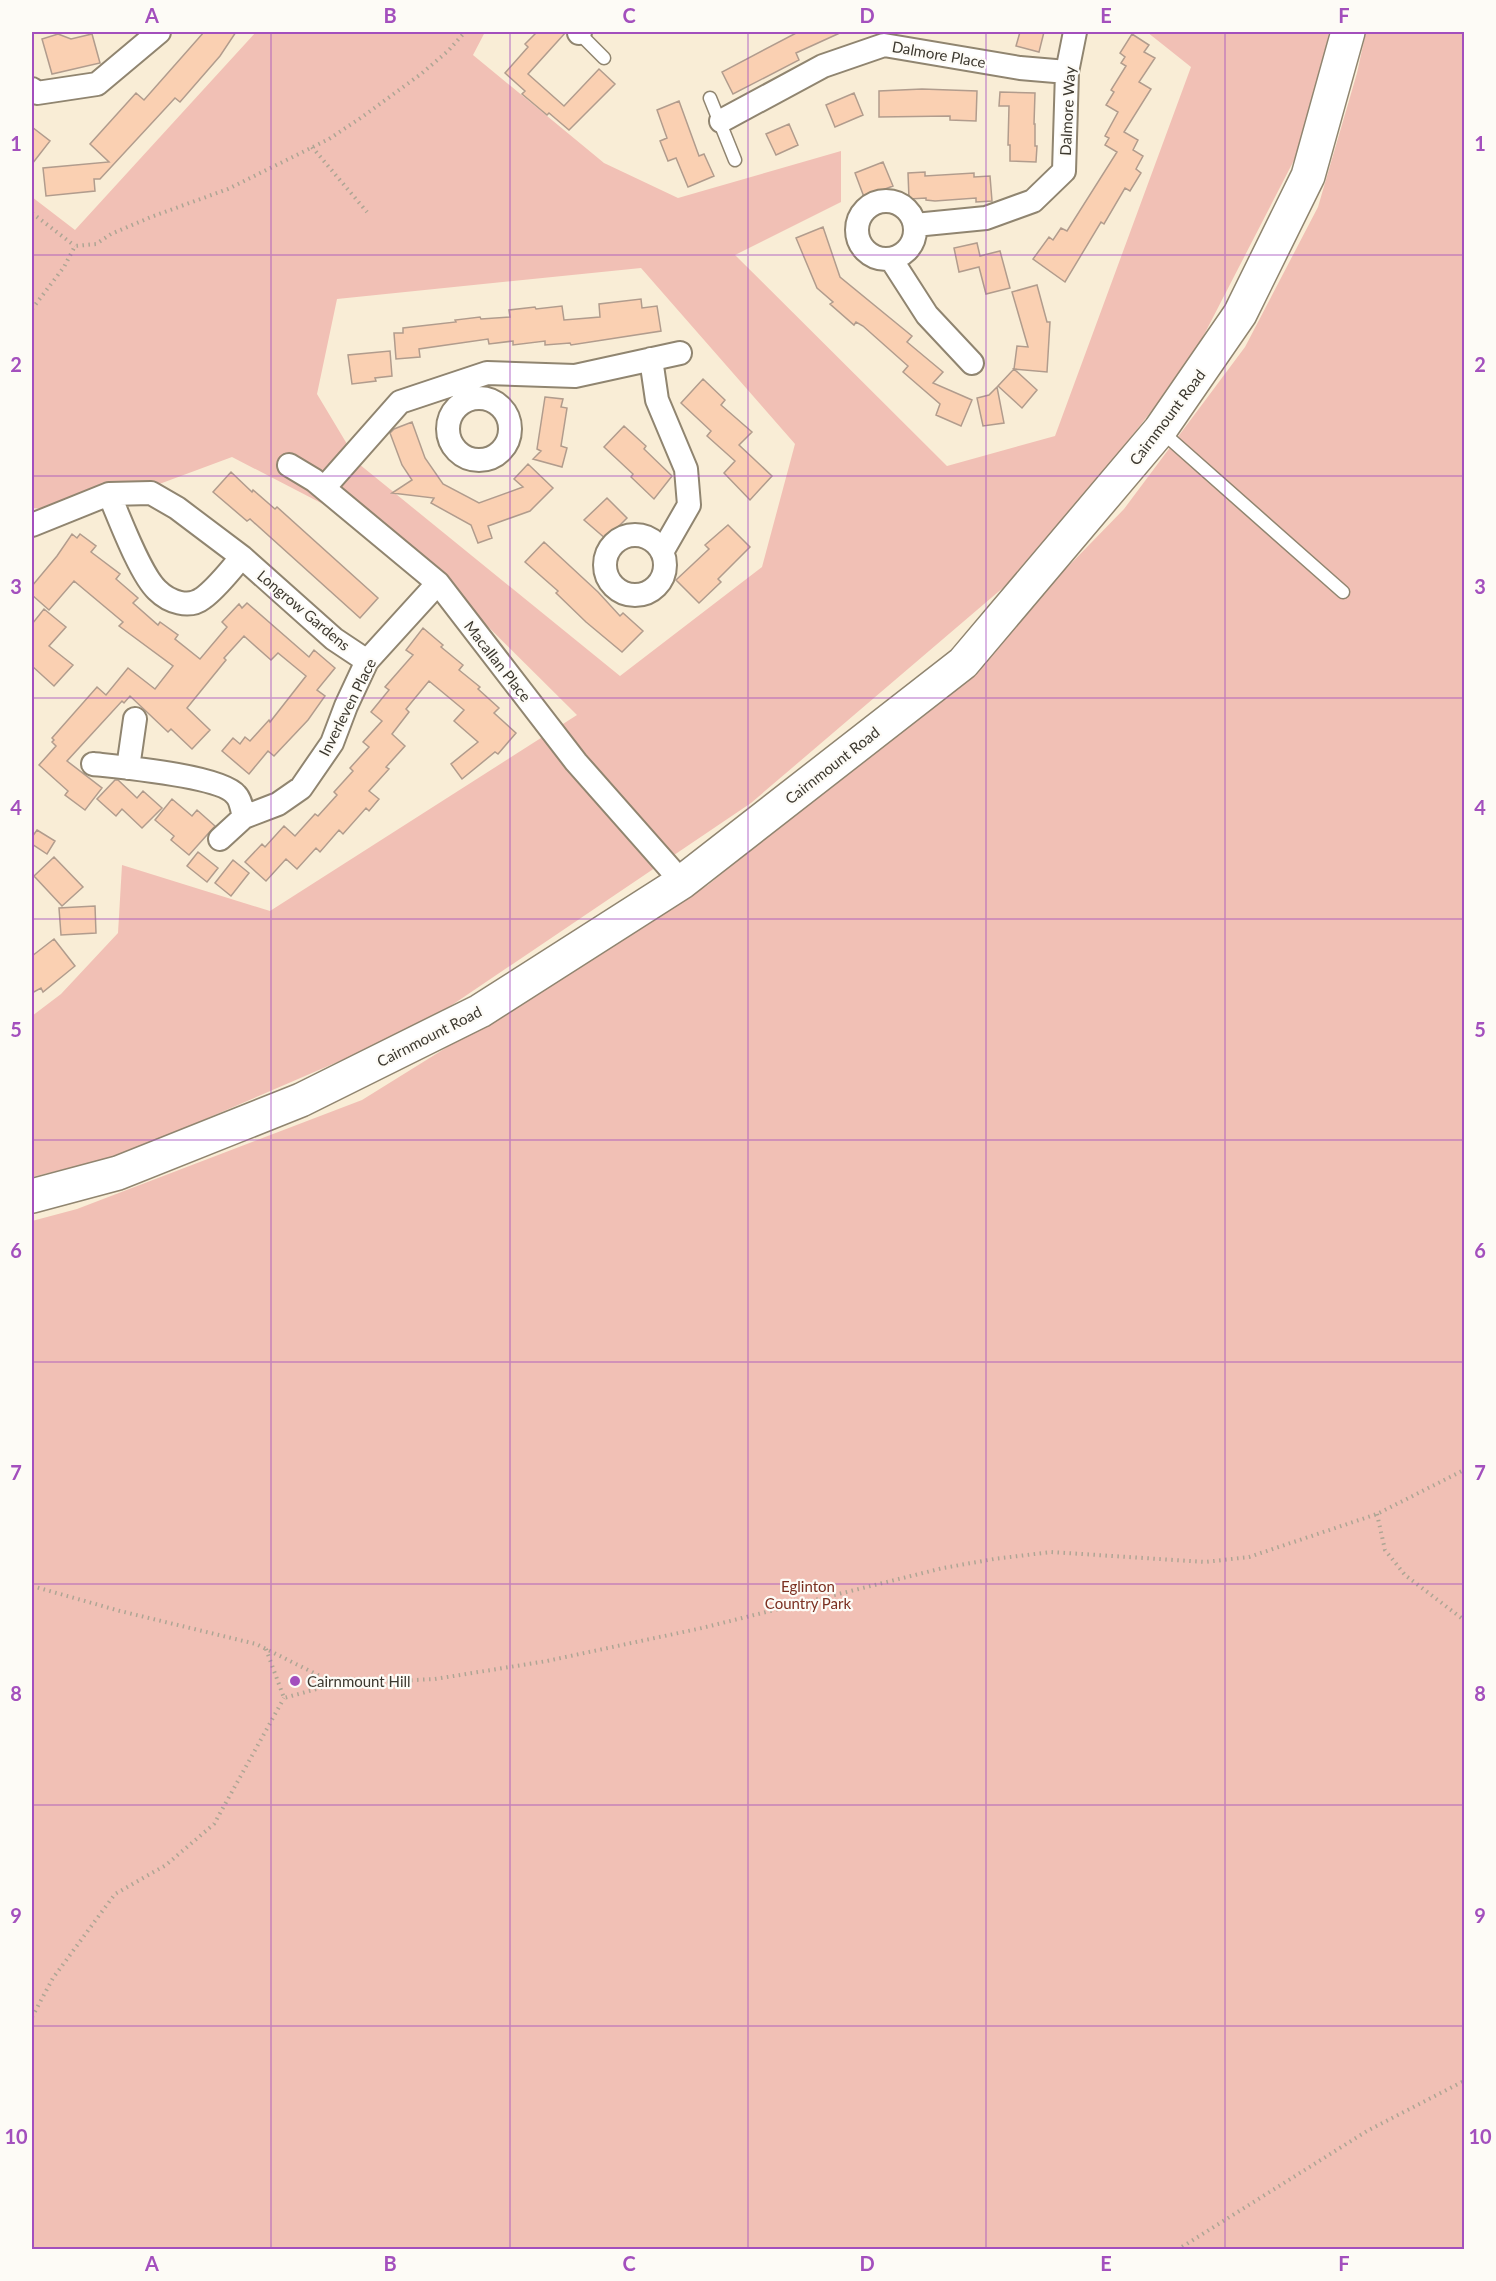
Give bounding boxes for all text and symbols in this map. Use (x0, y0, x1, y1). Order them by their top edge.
text: A (144, 3, 159, 27)
text: B (383, 3, 397, 27)
text: C (622, 3, 636, 27)
text: D (859, 3, 875, 27)
text: E (1100, 3, 1112, 27)
text: F (1338, 3, 1350, 27)
street label: Dalmore Place (891, 37, 987, 71)
street label: Dalmore Way (1056, 66, 1078, 156)
text: 1 (10, 131, 22, 155)
text: 1 (1474, 131, 1486, 155)
text: 2 (10, 352, 22, 376)
text: 2 (1474, 352, 1486, 376)
street label: Cairnmount Road (1125, 366, 1209, 468)
street label: Longrow Gardens (254, 566, 354, 654)
text: 3 (10, 574, 22, 598)
text: 3 (1474, 574, 1486, 598)
street label: Macallan Place (461, 617, 535, 705)
street label: Inverleven Place (315, 655, 379, 759)
street label: Cairnmount Road (781, 723, 883, 807)
text: 4 (10, 795, 22, 819)
text: 4 (1474, 795, 1486, 819)
street label: Cairnmount Road (374, 1002, 484, 1070)
text: 5 (10, 1017, 22, 1041)
text: 5 (1474, 1017, 1486, 1041)
text: 6 (10, 1238, 22, 1262)
text: 6 (1474, 1238, 1486, 1262)
text: 7 (10, 1460, 22, 1484)
text: 7 (1474, 1460, 1486, 1484)
park label: Eglinton Country Park (765, 1577, 852, 1612)
place label: Cairnmount Hill (307, 1672, 411, 1690)
marker: Cairnmount Hill (288, 1674, 302, 1688)
text: 8 (10, 1681, 22, 1705)
text: 8 (1474, 1681, 1486, 1705)
text: 9 (10, 1903, 22, 1927)
text: 9 (1474, 1903, 1486, 1927)
text: 10 (4, 2124, 28, 2148)
text: 10 (1468, 2124, 1492, 2148)
text: A (144, 2251, 159, 2275)
text: B (383, 2251, 397, 2275)
text: C (622, 2251, 636, 2275)
text: D (859, 2251, 875, 2275)
text: E (1100, 2251, 1112, 2275)
text: F (1338, 2251, 1350, 2275)

